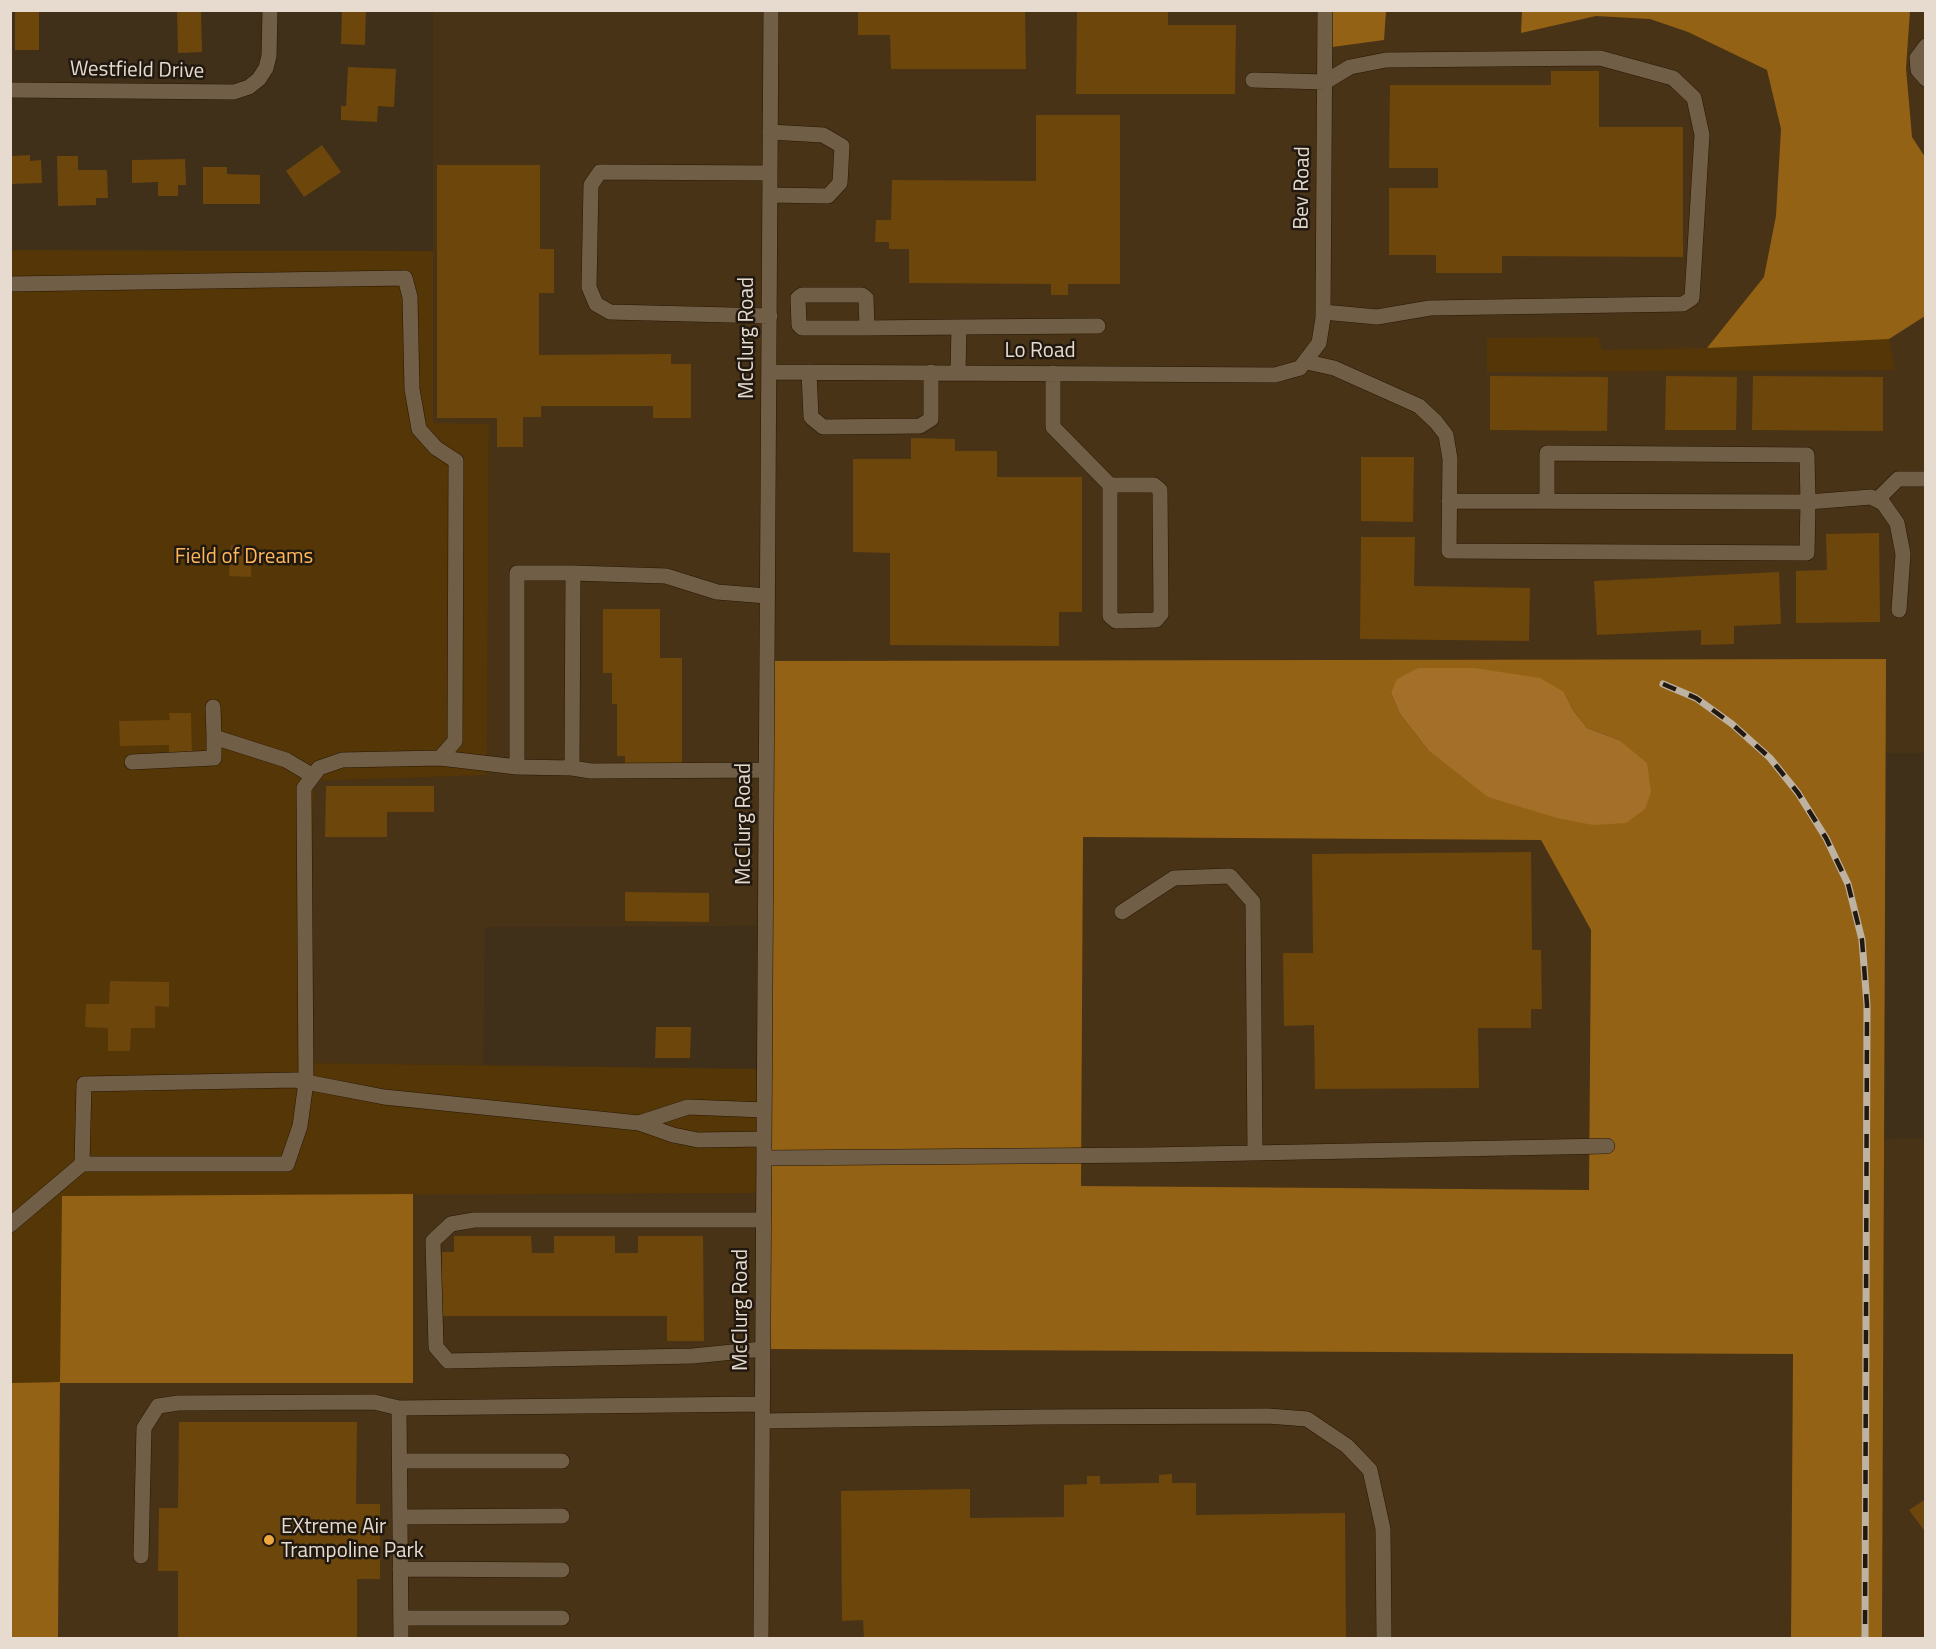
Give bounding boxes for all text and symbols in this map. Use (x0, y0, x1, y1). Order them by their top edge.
street label: Westfield Drive (69, 57, 205, 85)
street label: Bev Road (1290, 146, 1316, 230)
street label: McClurg Road (735, 277, 761, 399)
street label: Lo Road (1004, 339, 1076, 365)
park label: Field of Dreams (175, 545, 313, 571)
street label: McClurg Road (732, 763, 758, 885)
street label: McClurg Road (729, 1249, 755, 1371)
place label: EXtreme Air Trampoline Park (281, 1515, 424, 1565)
marker: EXtreme Air Trampoline Park (262, 1533, 276, 1547)

